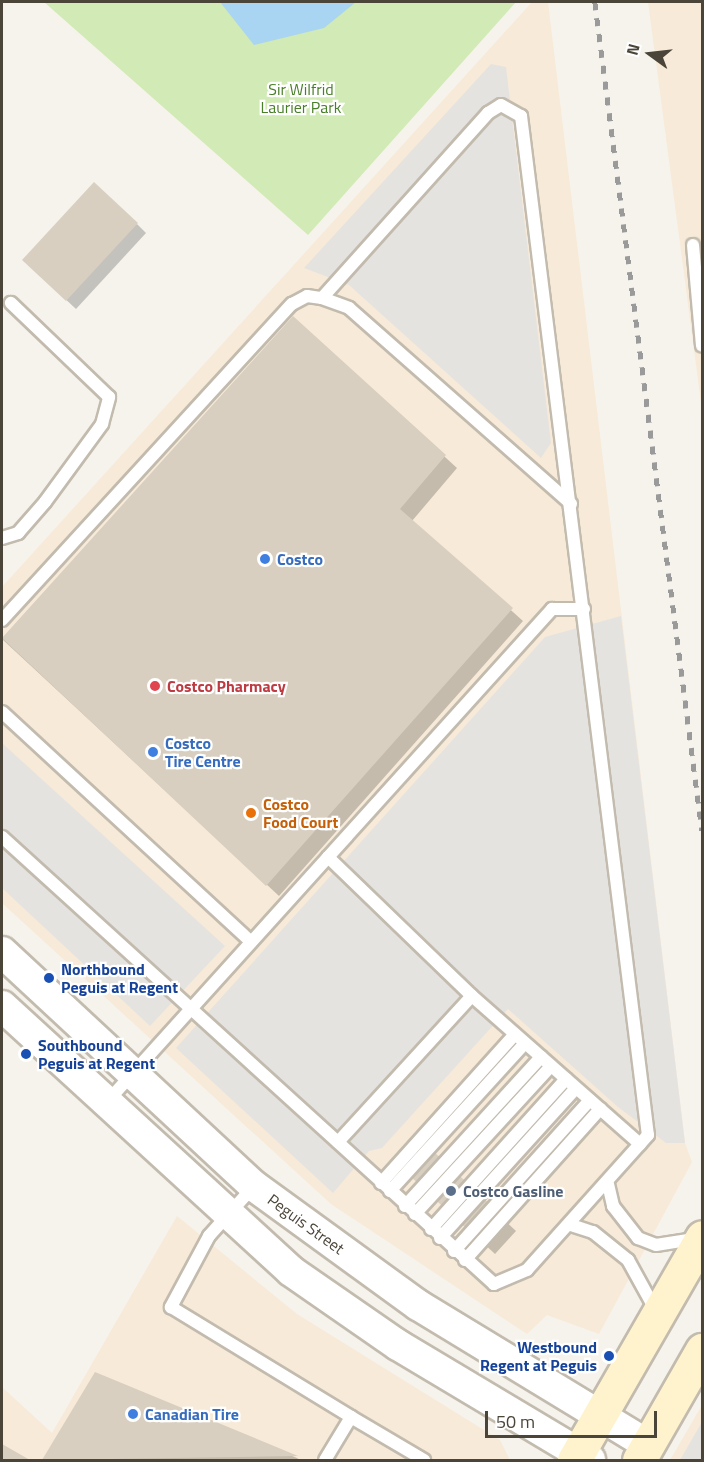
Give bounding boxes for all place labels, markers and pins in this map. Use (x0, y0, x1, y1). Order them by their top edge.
place label: Costco (277, 549, 323, 569)
marker: Costco (258, 552, 272, 566)
place label: Costco Pharmacy (167, 676, 286, 696)
marker: Costco Pharmacy (148, 679, 162, 693)
place label: Costco Tire Centre (165, 733, 241, 771)
marker: Costco Tire Centre (146, 745, 160, 759)
place label: Costco Food Court (263, 794, 338, 832)
marker: Costco Food Court (244, 806, 258, 820)
place label: Northbound Peguis at Regent (61, 959, 178, 997)
marker: Northbound Peguis at Regent (42, 971, 56, 985)
place label: Southbound Peguis at Regent (38, 1035, 155, 1073)
marker: Southbound Peguis at Regent (19, 1047, 33, 1061)
place label: Costco Gasline (463, 1181, 564, 1201)
marker: Costco Gasline (444, 1184, 458, 1198)
place label: Westbound Regent at Peguis (480, 1337, 597, 1375)
marker: Westbound Regent at Peguis (602, 1349, 616, 1363)
place label: Canadian Tire (145, 1404, 239, 1424)
marker: Canadian Tire (126, 1407, 140, 1421)

